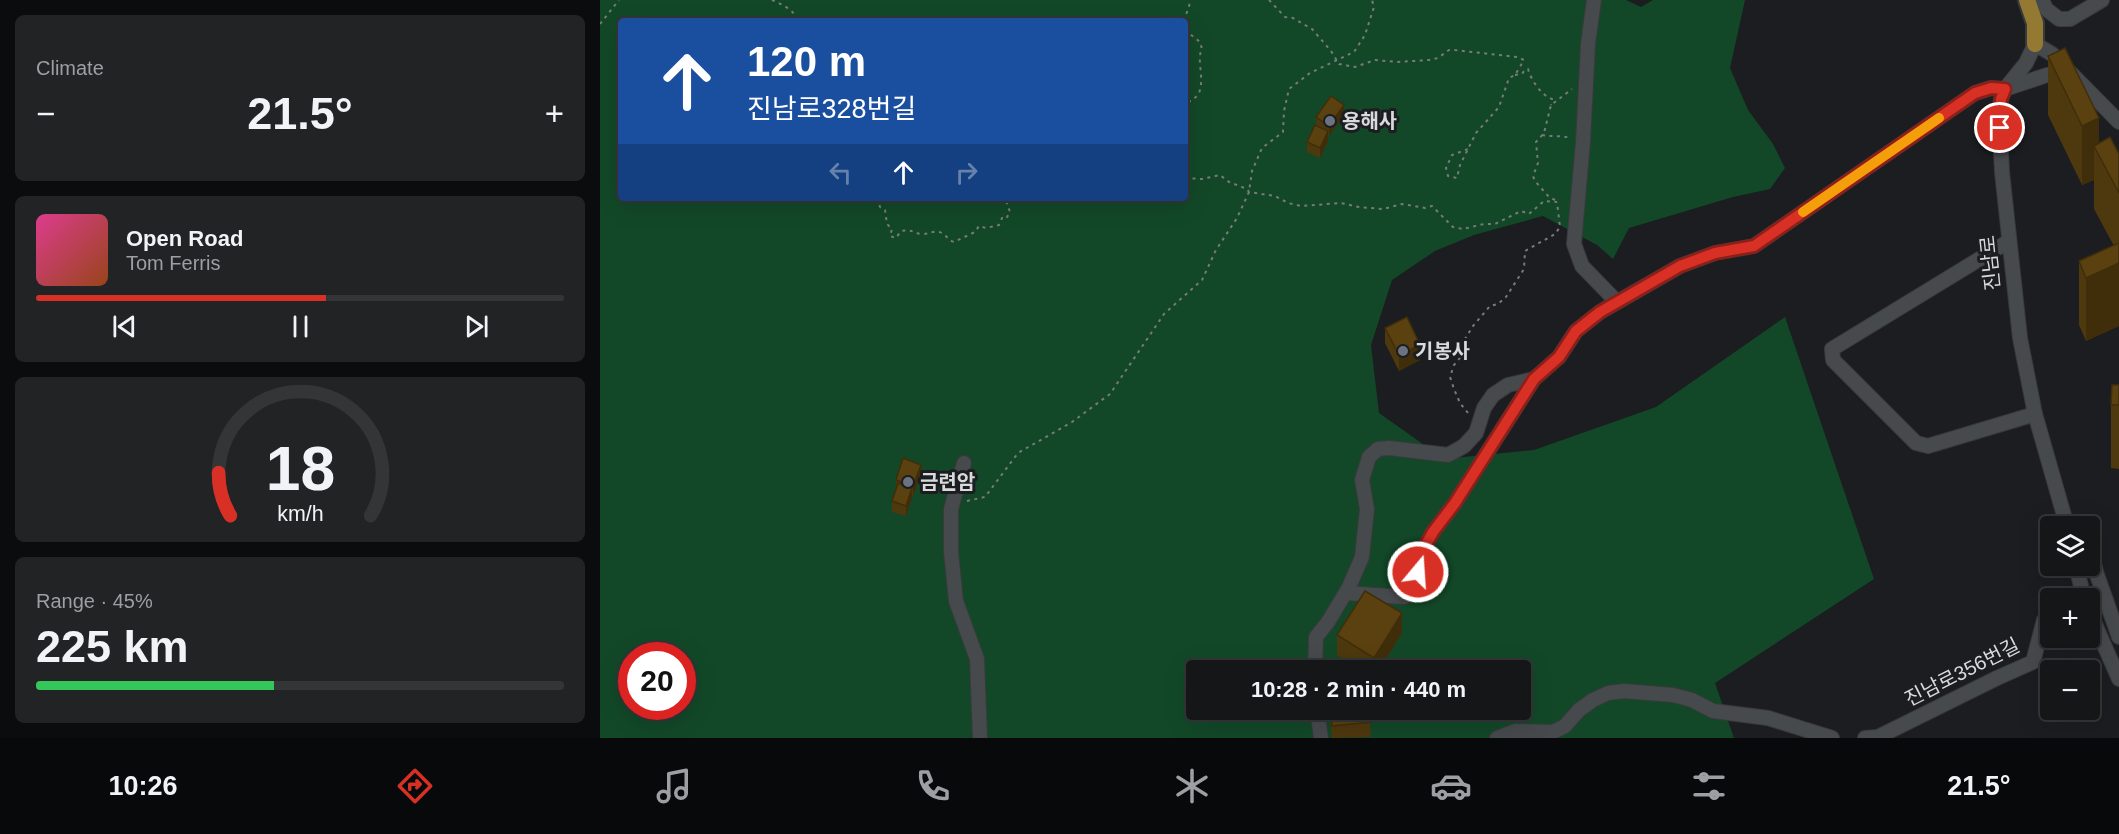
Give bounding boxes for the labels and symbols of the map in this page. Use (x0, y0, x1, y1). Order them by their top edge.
pin (1974, 102, 2025, 153)
place label: 용해사 (1342, 110, 1397, 132)
marker: 용해사 (1323, 114, 1337, 128)
street label: 진남로 (1976, 234, 2004, 292)
place label: 기봉사 (1415, 340, 1470, 362)
marker: 기봉사 (1396, 344, 1410, 358)
place label: 금련암 (920, 471, 976, 493)
marker: 금련암 (901, 475, 915, 489)
position arrow (1386, 540, 1450, 604)
street label: 진남로356번길 (1901, 634, 2023, 710)
speed limit sign: 20 (618, 642, 696, 720)

